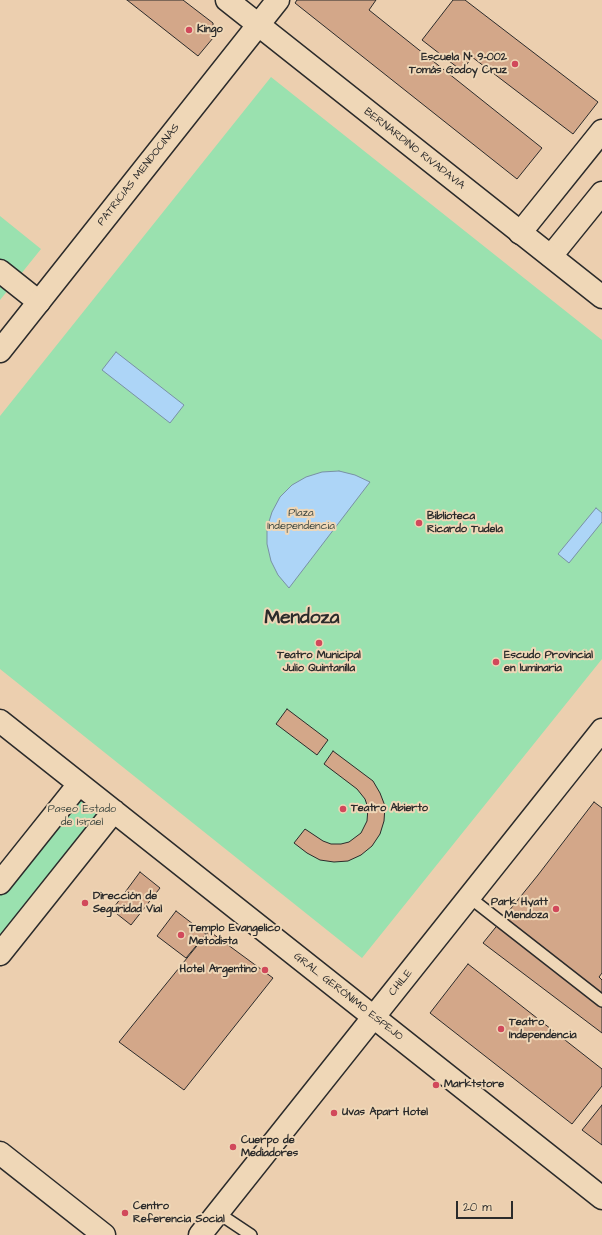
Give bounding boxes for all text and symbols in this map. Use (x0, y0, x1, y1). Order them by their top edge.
place label: Kingo (197, 23, 223, 37)
marker: Kingo (184, 25, 194, 35)
place label: Escuela N° 9-002 Tomás Godoy Cruz (409, 51, 507, 77)
marker: Escuela N° 9-002 Tomás Godoy Cruz (510, 59, 520, 69)
street label: BERNARDINO RIVADAVIA (361, 105, 467, 193)
street label: PATRICIAS MENDOCINAS (95, 121, 183, 229)
park label: Plaza Independencia (267, 507, 335, 533)
place label: Biblioteca Ricardo Tudela (427, 510, 503, 536)
marker: Biblioteca Ricardo Tudela (414, 518, 424, 528)
district label: Mendoza (265, 608, 339, 630)
marker: Teatro Municipal Julio Quintanilla (314, 638, 324, 648)
place label: Teatro Municipal Julio Quintanilla (277, 649, 361, 675)
place label: Escudo Provincial en luminaria (504, 649, 593, 675)
marker: Escudo Provincial en luminaria (491, 657, 501, 667)
place label: Teatro Abierto (351, 802, 428, 816)
park label: Paseo Estado de Israel (48, 803, 116, 829)
marker: Teatro Abierto (338, 804, 348, 814)
place label: Dirección de Seguridad Vial (93, 890, 162, 916)
place label: Park Hyatt Mendoza (491, 896, 548, 922)
marker: Dirección de Seguridad Vial (80, 898, 90, 908)
marker: Park Hyatt Mendoza (551, 904, 561, 914)
place label: Templo Evangelico Metodista (189, 922, 280, 948)
marker: Templo Evangelico Metodista (176, 930, 186, 940)
street label: GRAL. GERÓNIMO ESPEJO (291, 950, 405, 1044)
place label: Hotel Argentino (180, 963, 257, 977)
marker: Hotel Argentino (260, 965, 270, 975)
street label: CHILE (386, 967, 416, 999)
place label: Teatro Independencia (509, 1016, 577, 1042)
marker: Teatro Independencia (496, 1024, 506, 1034)
place label: Marktstore (444, 1078, 504, 1092)
marker: Marktstore (431, 1080, 441, 1090)
place label: Uvas Apart Hotel (342, 1106, 428, 1120)
marker: Uvas Apart Hotel (329, 1108, 339, 1118)
place label: Cuerpo de Mediadores (241, 1134, 298, 1160)
marker: Cuerpo de Mediadores (228, 1142, 238, 1152)
scale bar (458, 1193, 515, 1219)
text: 20 m (463, 1199, 492, 1216)
place label: Centro Referencia Social (133, 1200, 225, 1226)
marker: Centro Referencia Social (120, 1208, 130, 1218)

